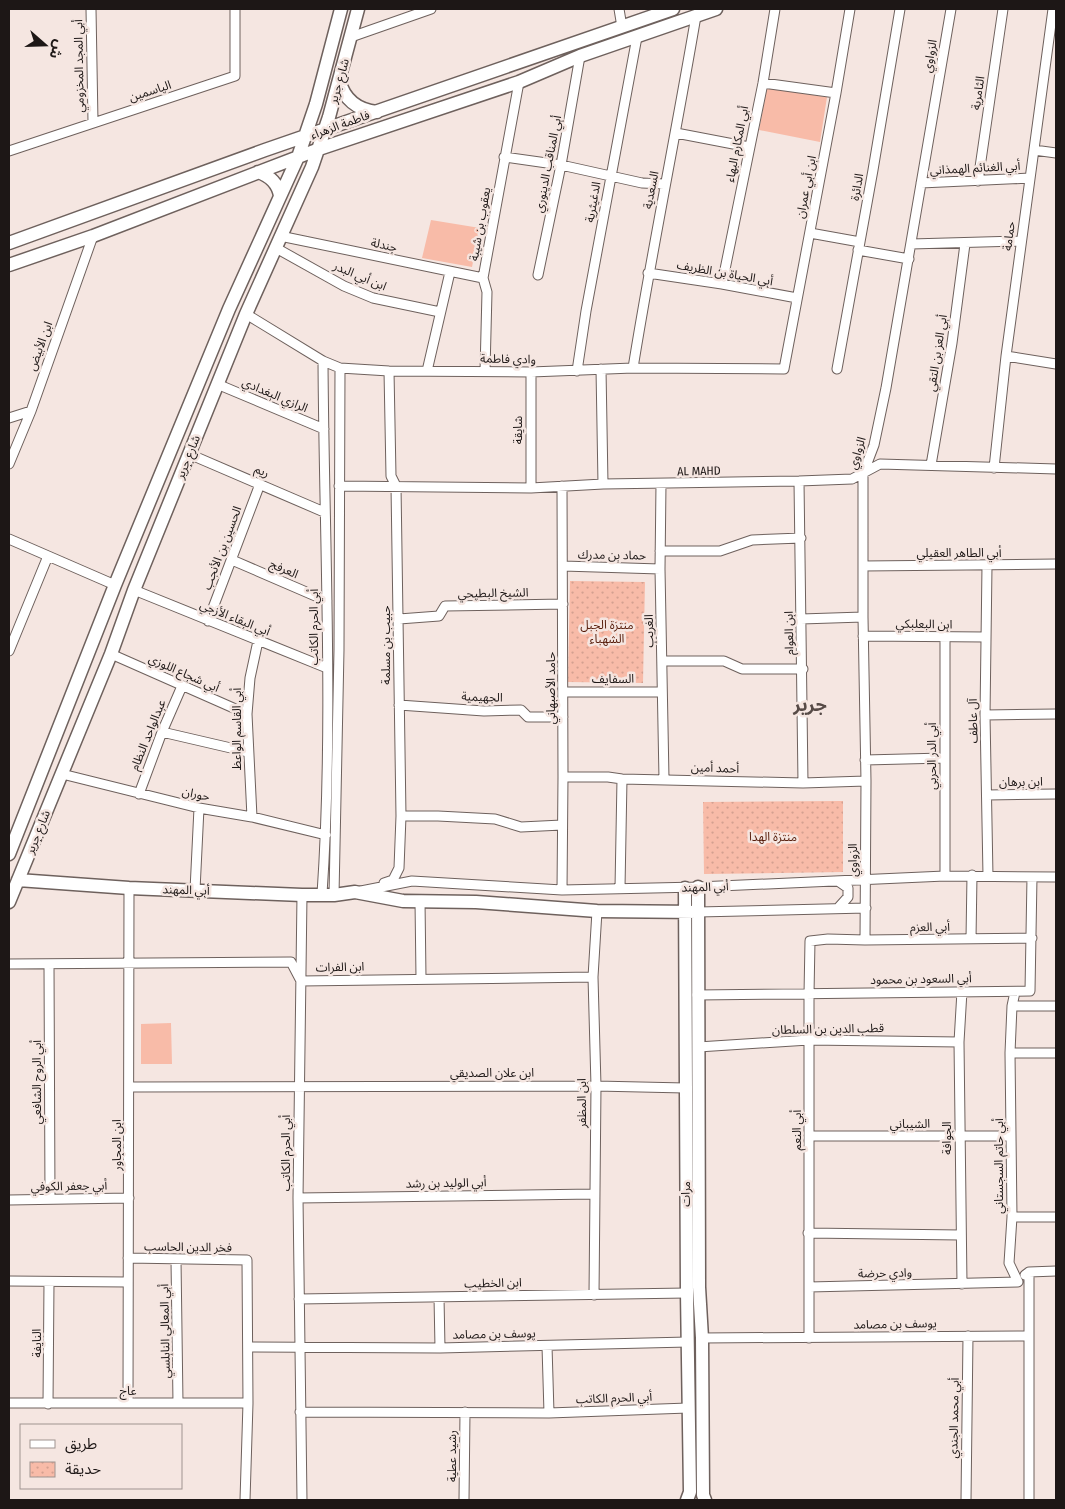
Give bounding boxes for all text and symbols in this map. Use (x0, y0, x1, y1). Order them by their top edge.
street label: أبي المجد المخزومي (71, 19, 90, 113)
north arrow (20, 20, 70, 70)
text: ش (45, 37, 68, 61)
street label: الزواوي (920, 38, 943, 74)
street label: شارع جرير (326, 57, 354, 107)
street label: الثامرية (969, 75, 987, 111)
street label: الياسمين (127, 78, 173, 104)
street label: أبي المكارم البهاء (722, 104, 754, 184)
street label: فاطمة الزهراء (308, 108, 372, 142)
street label: أبي المناقب الدينوري (531, 114, 567, 214)
street label: ابن أبي عمران (793, 154, 822, 220)
street label: أبي الغنائم الهمذاني (929, 158, 1021, 180)
street label: السعدية (640, 170, 662, 210)
street label: الدائرة (848, 172, 866, 202)
street label: الدغيثرية (583, 180, 604, 223)
street label: يعقوب بن شيبة (467, 186, 494, 262)
street label: حمامة (1000, 220, 1018, 252)
street label: جندلة (370, 235, 398, 255)
street label: أبي الحياة بن الظريف (675, 257, 774, 291)
street label: ابن أبي البدر (329, 258, 389, 296)
street label: أبي العز بن التقي (924, 313, 953, 393)
street label: ابن الأبيض (25, 319, 55, 373)
street label: وادي فاطمة (480, 352, 536, 369)
street label: الرازي البغدادي (239, 375, 310, 418)
street label: شايقة (511, 416, 525, 444)
street label: شارع جرير (173, 433, 205, 483)
street label: الزواوي (845, 435, 871, 472)
street label: ريم (252, 462, 271, 482)
street label: AL MAHD (677, 464, 721, 478)
street label: الحسين بن الأنجب (200, 504, 245, 592)
street label: أبي الطاهر العقيلي (916, 545, 1002, 563)
street label: حماد بن مدرك (578, 547, 646, 563)
street label: العرفج (267, 557, 301, 583)
street label: الشيخ البطيحي (457, 585, 529, 603)
street label: أبي الحرم الكاتب (306, 589, 324, 665)
street label: أبي البقاء الأزجي (197, 597, 273, 641)
street label: حبيب بن مسلمة (379, 605, 393, 685)
street label: ابن العوام (782, 611, 798, 655)
street label: الغريب (642, 614, 657, 648)
street label: ابن البعلبكي (896, 617, 953, 634)
park label: منتزة الجبل الشهباء (580, 618, 634, 646)
street label: أبي شجاع اللوزي (145, 651, 222, 697)
street label: حامد الأصبهاني (544, 652, 561, 724)
street label: السفايف (592, 672, 634, 686)
street label: أبي القاسم الواعظ (229, 688, 247, 770)
street label: الجهيمية (461, 689, 503, 705)
district label: جرير (792, 694, 827, 716)
street label: عبدالواحد النظام (127, 698, 170, 773)
street label: آل عاطف (966, 698, 980, 744)
street label: أبي الدر الحربي (924, 722, 942, 790)
street label: أحمد أمين (691, 760, 740, 776)
street label: ابن برهان (999, 775, 1043, 789)
street label: حوران (181, 784, 211, 804)
street label: شارع جرير (23, 808, 55, 858)
park label: منتزة الهدا (749, 830, 797, 844)
street label: الزواوي (846, 843, 863, 877)
street label: أبي المهند (681, 879, 729, 898)
street label: أبي المهند (162, 882, 210, 901)
street label: أبي العزم (910, 919, 950, 937)
street label: ابن الفرات (315, 960, 365, 974)
street label: أبي السعود بن محمود (870, 971, 972, 990)
street label: قطب الدين بن السلطان (772, 1021, 884, 1037)
street label: أبي الروح الشافعي (29, 1040, 47, 1124)
street label: ابن علان الصديقي (450, 1066, 534, 1083)
street label: ابن المظفر (575, 1078, 589, 1129)
street label: أبي النعم (789, 1109, 807, 1150)
street label: أبي الحرم الكاتب (278, 1115, 296, 1191)
street label: الشيباني (890, 1117, 930, 1134)
street label: أبي حاتم السجستاني (991, 1118, 1009, 1214)
street label: ابن المجاور (110, 1119, 124, 1172)
street label: الجوافة (940, 1121, 954, 1155)
street label: أبي الوليد بن رشد (405, 1175, 487, 1193)
street label: أبي جعفر الكوفي (31, 1178, 108, 1196)
street label: مرات (679, 1181, 693, 1207)
street label: فخر الدين الحاسب (144, 1239, 232, 1255)
street label: وادي حرضة (858, 1266, 912, 1283)
street label: ابن الخطيب (464, 1275, 522, 1291)
street label: أبي المعالي النابلسي (157, 1283, 176, 1378)
street label: يوسف بن مصامد (853, 1316, 937, 1332)
street label: يوسف بن مصامد (452, 1326, 536, 1342)
street label: النايفة (30, 1328, 44, 1357)
street label: أبي محمد الجندي (946, 1377, 964, 1459)
street label: عاج (119, 1384, 137, 1400)
street label: أبي الحرم الكاتب (576, 1389, 653, 1409)
legend (20, 1424, 182, 1489)
street label: رشيد عطية (445, 1430, 459, 1482)
text: طريق (65, 1435, 97, 1454)
text: حديقة (65, 1460, 101, 1478)

